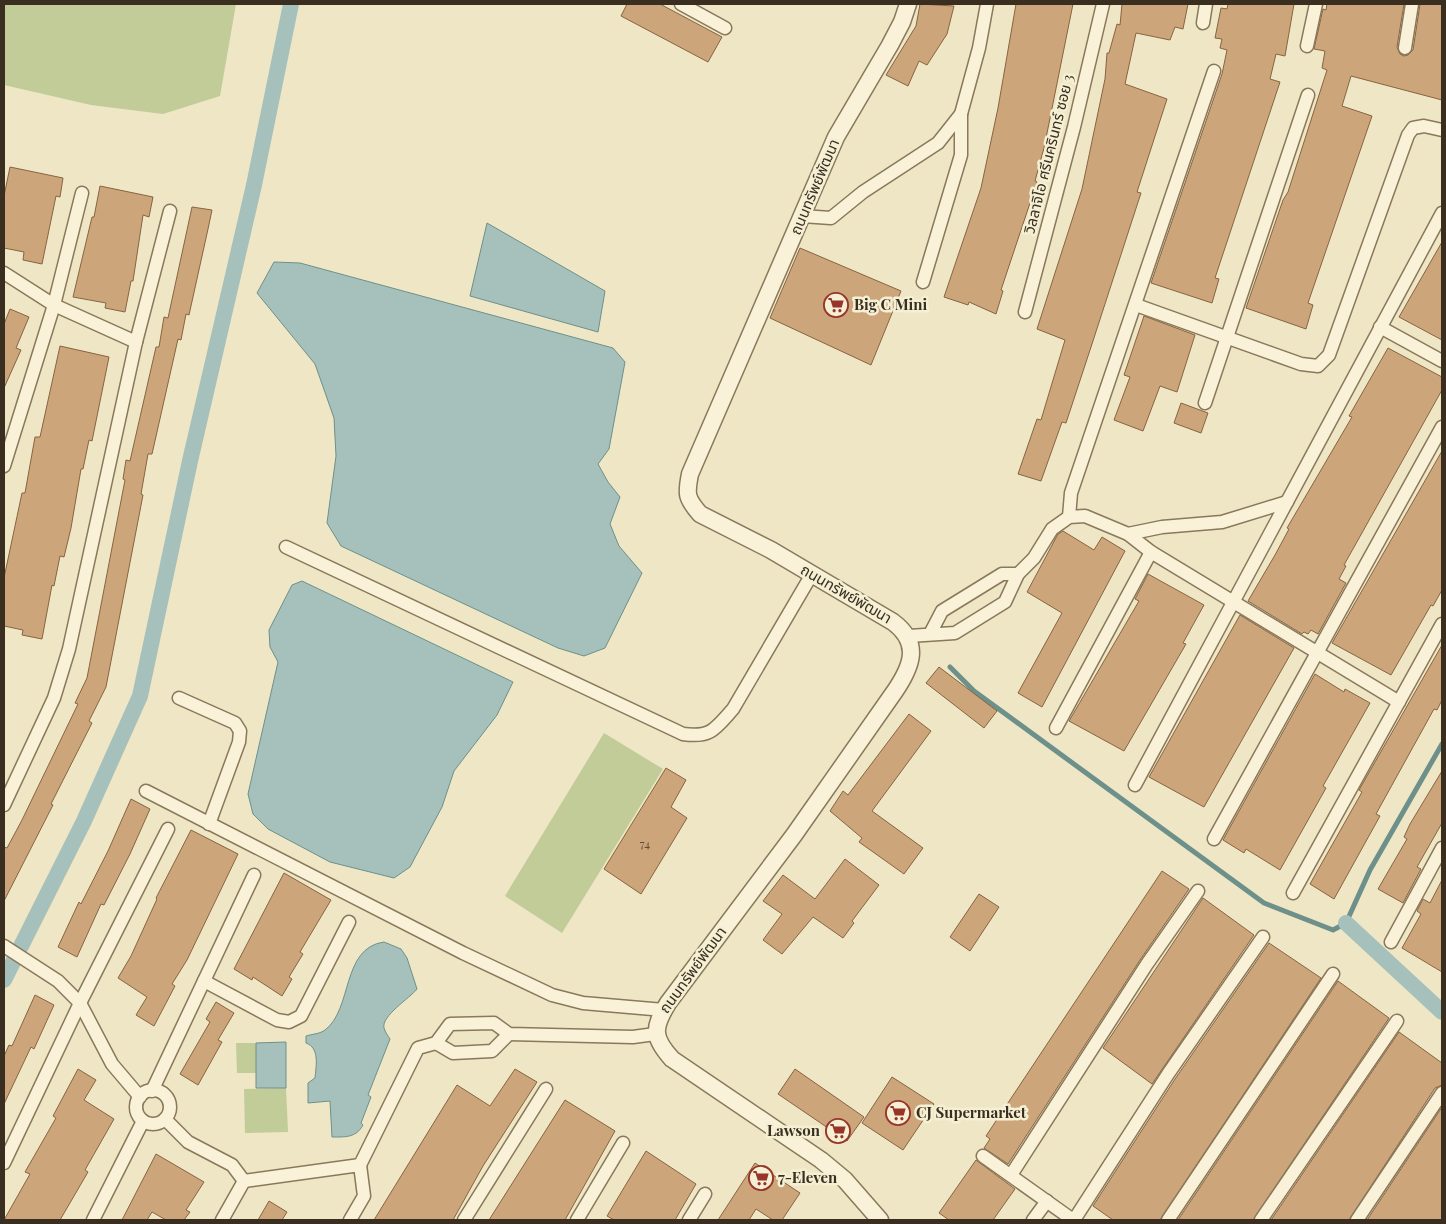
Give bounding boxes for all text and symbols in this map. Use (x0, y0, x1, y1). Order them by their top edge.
street label: วิลลาจิโอ ศรีนครินทร์ ซอย 3 (1018, 72, 1078, 236)
street label: ถนนทรัพย์พัฒนา (785, 136, 843, 238)
supermarket icon: Big C Mini (823, 292, 849, 318)
place label: Big C Mini (854, 294, 927, 314)
street label: ถนนทรัพย์พัฒนา (797, 559, 896, 627)
house number: 74 (640, 835, 650, 851)
street label: ถนนทรัพย์พัฒนา (654, 922, 730, 1017)
supermarket icon: CJ Supermarket (885, 1100, 911, 1126)
place label: CJ Supermarket (916, 1102, 1027, 1122)
supermarket icon: Lawson (825, 1118, 851, 1144)
place label: Lawson (767, 1120, 821, 1140)
supermarket icon: 7-Eleven (748, 1165, 774, 1191)
place label: 7-Eleven (778, 1167, 838, 1187)

